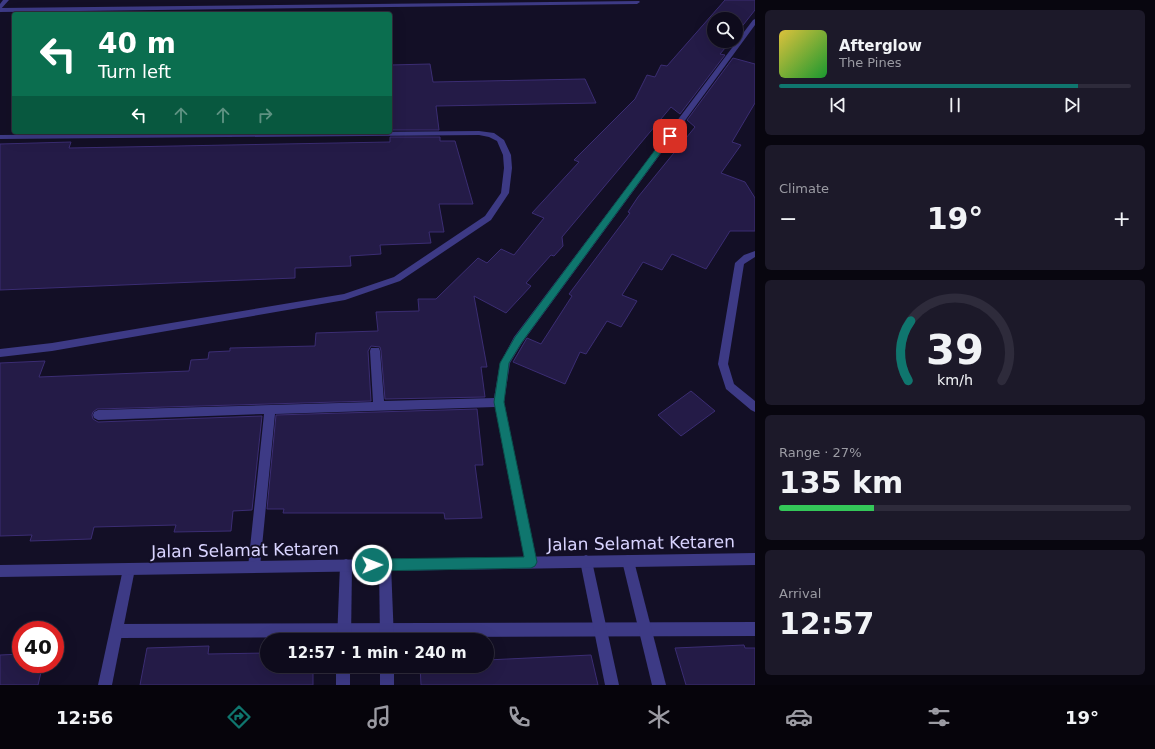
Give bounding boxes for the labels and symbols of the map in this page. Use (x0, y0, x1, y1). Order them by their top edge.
pin (653, 119, 687, 153)
street label: Jalan Selamat Ketaren (546, 531, 735, 555)
street label: Jalan Selamat Ketaren (150, 538, 339, 562)
position arrow (351, 544, 393, 586)
speed limit sign: 40 (12, 621, 64, 673)

